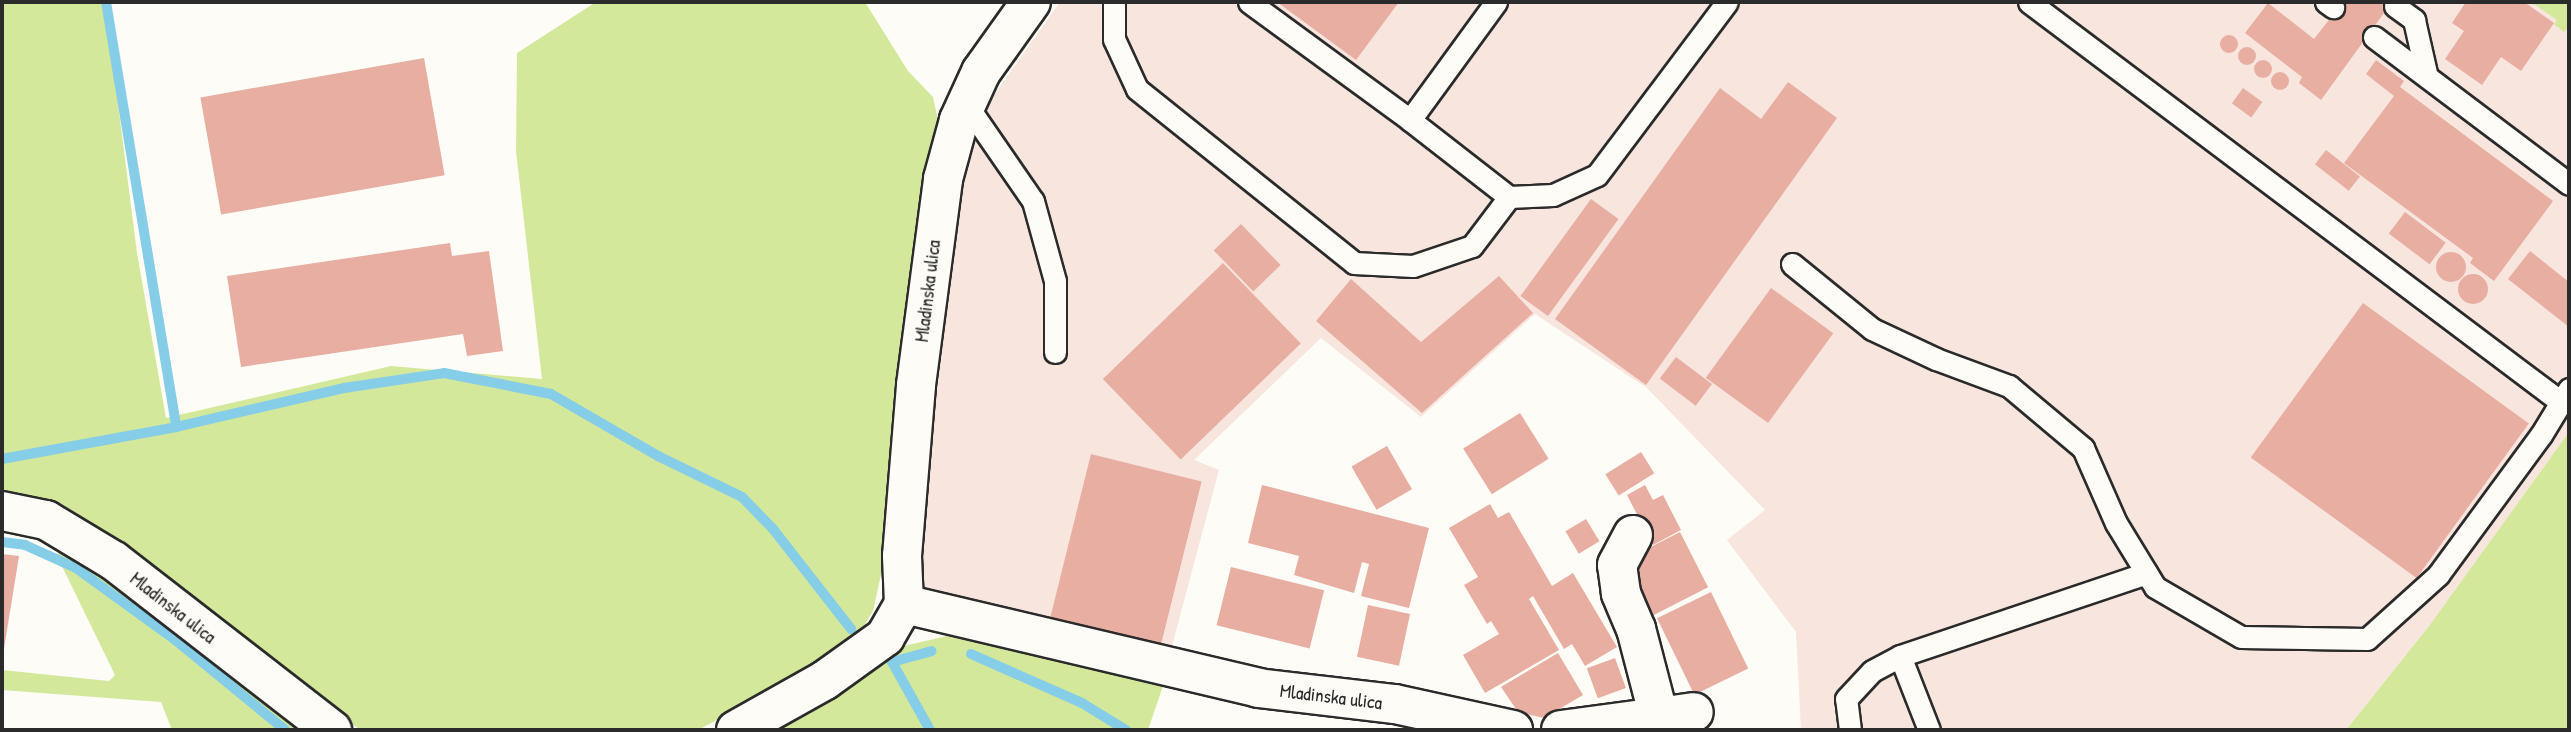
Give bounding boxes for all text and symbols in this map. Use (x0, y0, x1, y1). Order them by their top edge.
street label: Mladinska ulica (910, 239, 946, 343)
street label: Mladinska ulica (125, 567, 221, 649)
street label: Mladinska ulica (1279, 679, 1383, 715)

